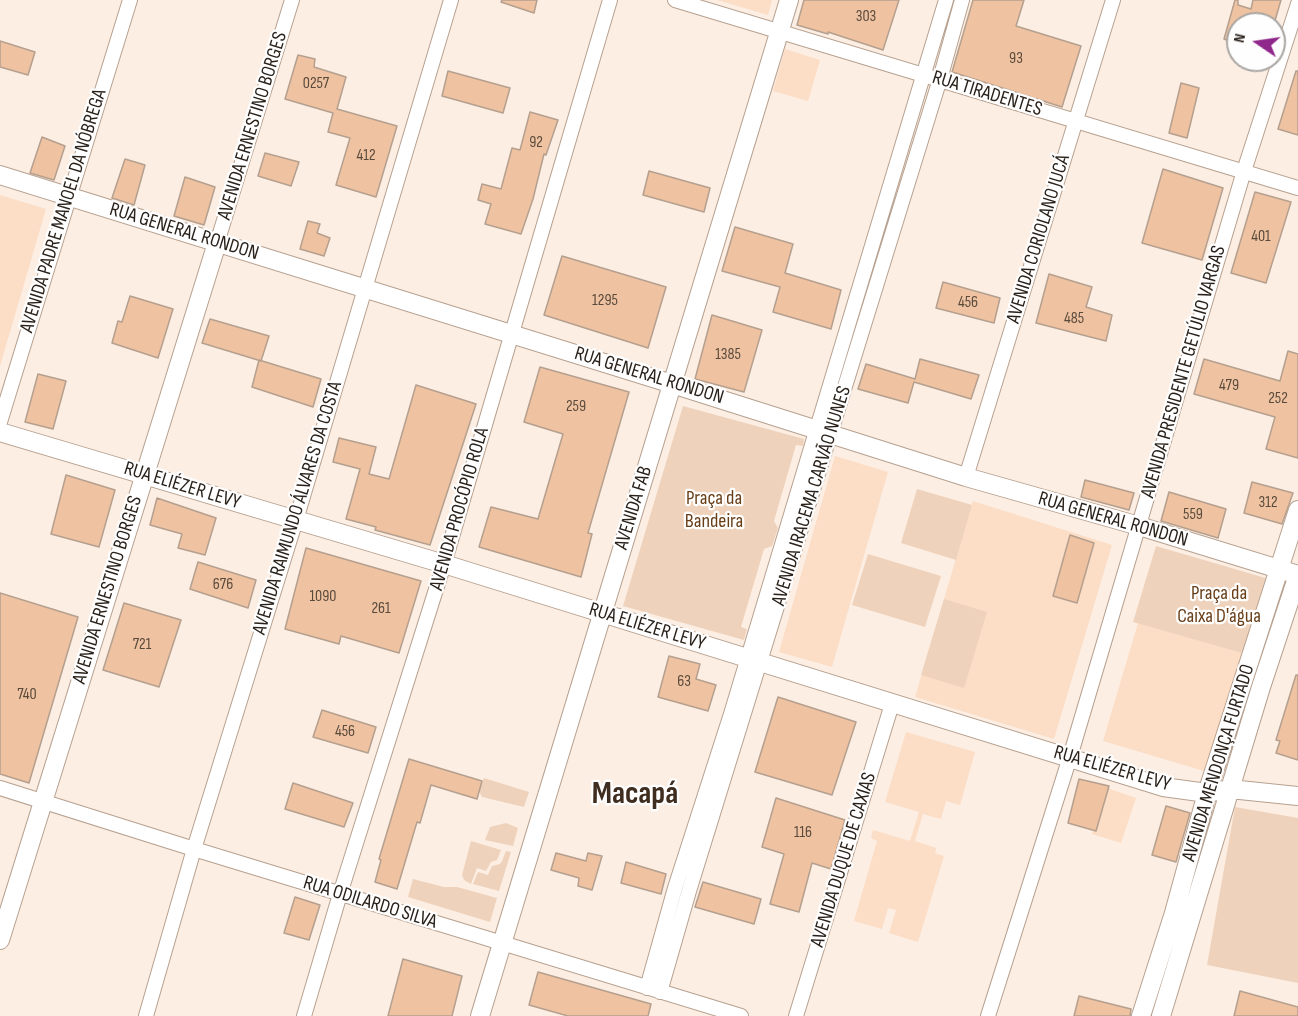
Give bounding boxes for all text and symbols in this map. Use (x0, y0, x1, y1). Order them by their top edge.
house number: 303 (856, 7, 876, 27)
north arrow (1226, 12, 1286, 72)
street label: AVENIDA ERNESTINO BORGES (213, 29, 293, 223)
text: N (1230, 32, 1250, 45)
house number: 93 (1009, 49, 1023, 69)
street label: RUA TIRADENTES (929, 66, 1045, 122)
house number: 0257 (303, 74, 329, 94)
street label: AVENIDA PADRE MANOEL DA NÓBREGA (16, 86, 112, 336)
house number: 92 (529, 133, 543, 153)
house number: 412 (356, 146, 376, 166)
street label: AVENIDA CORIOLANO JUCÁ (1002, 152, 1076, 326)
street label: RUA GENERAL RONDON (107, 198, 261, 266)
house number: 401 (1251, 227, 1271, 247)
street label: AVENIDA PRESIDENTE GETÚLIO VARGAS (1136, 243, 1232, 501)
house number: 1295 (592, 291, 618, 311)
house number: 456 (958, 293, 978, 313)
house number: 485 (1064, 309, 1084, 329)
street label: RUA GENERAL RONDON (572, 342, 726, 410)
house number: 1385 (715, 345, 741, 365)
house number: 479 (1219, 376, 1239, 396)
street label: AVENIDA RAIMUNDO ÁLVARES DA COSTA (248, 379, 348, 637)
street label: AVENIDA IRACEMA CARVÃO NUNES (767, 383, 857, 609)
house number: 252 (1268, 389, 1288, 409)
house number: 259 (566, 397, 586, 417)
street label: AVENIDA PROCÓPIO ROLA (425, 425, 495, 593)
street label: RUA ELIÉZER LEVY (121, 457, 243, 515)
street label: AVENIDA FAB (610, 464, 658, 552)
park label: Praça da Bandeira (685, 487, 743, 534)
street label: RUA GENERAL RONDON (1035, 487, 1191, 553)
street label: AVENIDA ERNESTINO BORGES (68, 493, 148, 687)
house number: 312 (1258, 493, 1278, 513)
house number: 559 (1183, 505, 1203, 525)
house number: 676 (213, 575, 233, 595)
park label: Praça da Caixa D'água (1177, 582, 1261, 629)
house number: 1090 (310, 587, 336, 607)
street label: RUA ELIÉZER LEVY (586, 598, 708, 656)
house number: 261 (371, 599, 391, 619)
house number: 721 (133, 635, 151, 655)
street label: AVENIDA MENDONÇA FURTADO (1178, 662, 1260, 864)
house number: 63 (677, 672, 691, 692)
house number: 740 (17, 685, 37, 705)
house number: 456 (335, 722, 355, 742)
street label: RUA ELIÉZER LEVY (1051, 741, 1173, 797)
street label: AVENIDA DUQUE DE CAXIAS (806, 770, 882, 950)
district label: Macapá (592, 776, 678, 814)
house number: 116 (794, 823, 812, 843)
street label: RUA ODILARDO SILVA (300, 871, 440, 935)

